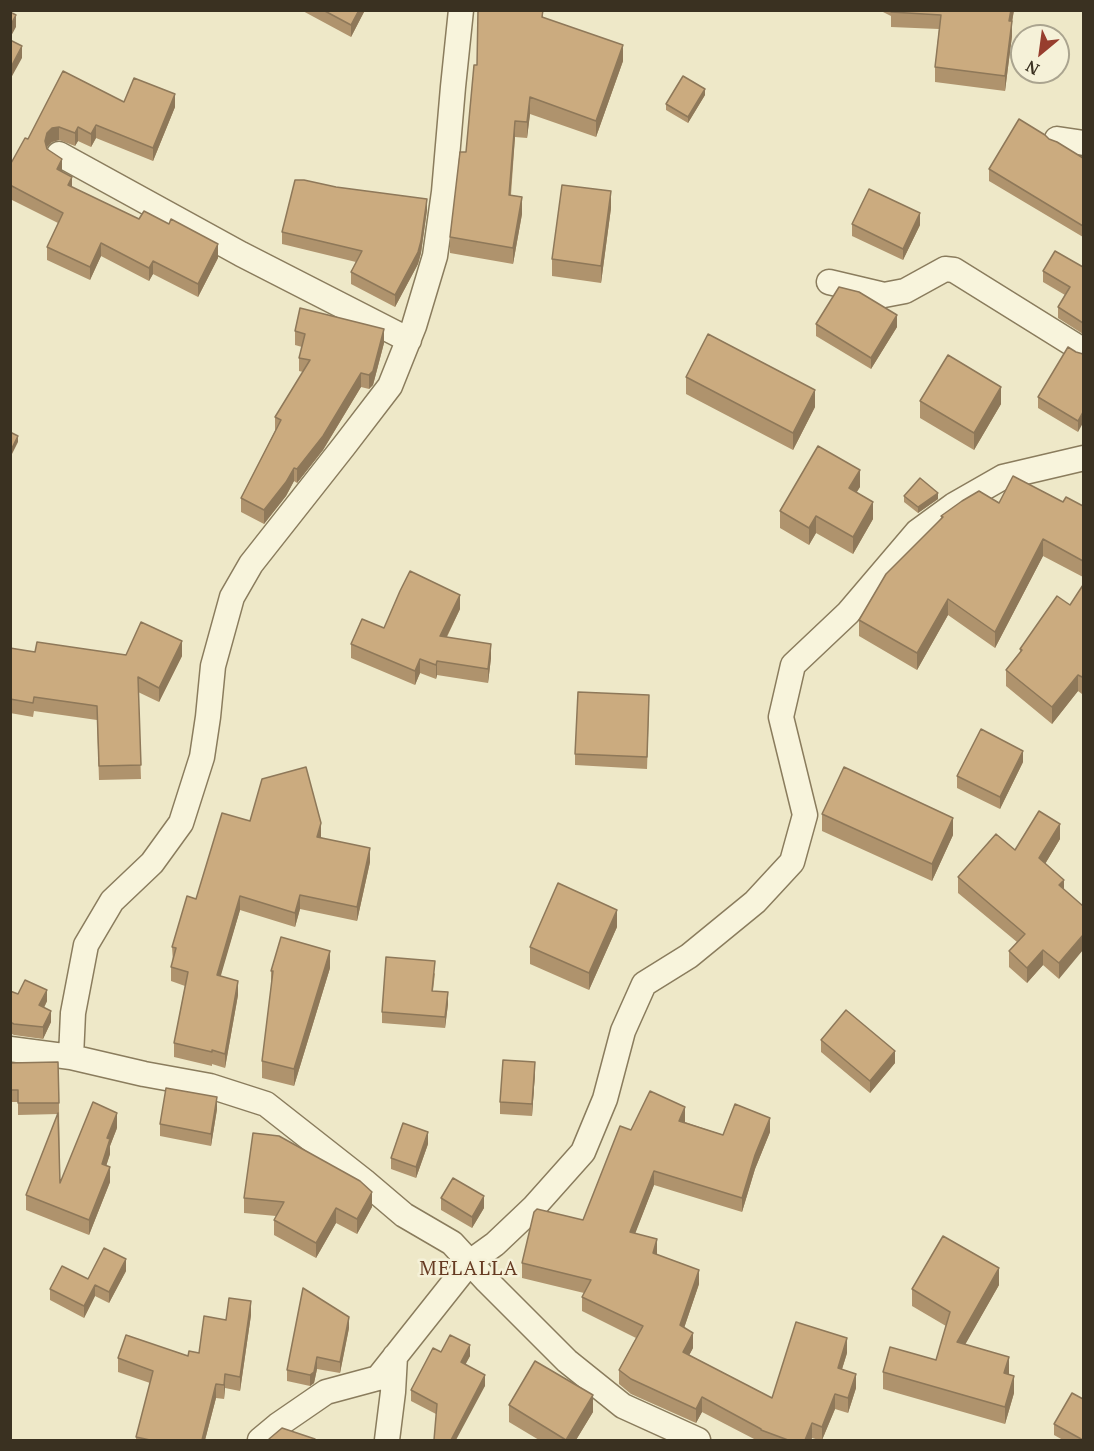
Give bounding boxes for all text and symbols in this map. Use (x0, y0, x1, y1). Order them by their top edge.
north arrow (1010, 24, 1070, 84)
text: N (1022, 55, 1043, 81)
district label: MELALLA (419, 1257, 519, 1281)

